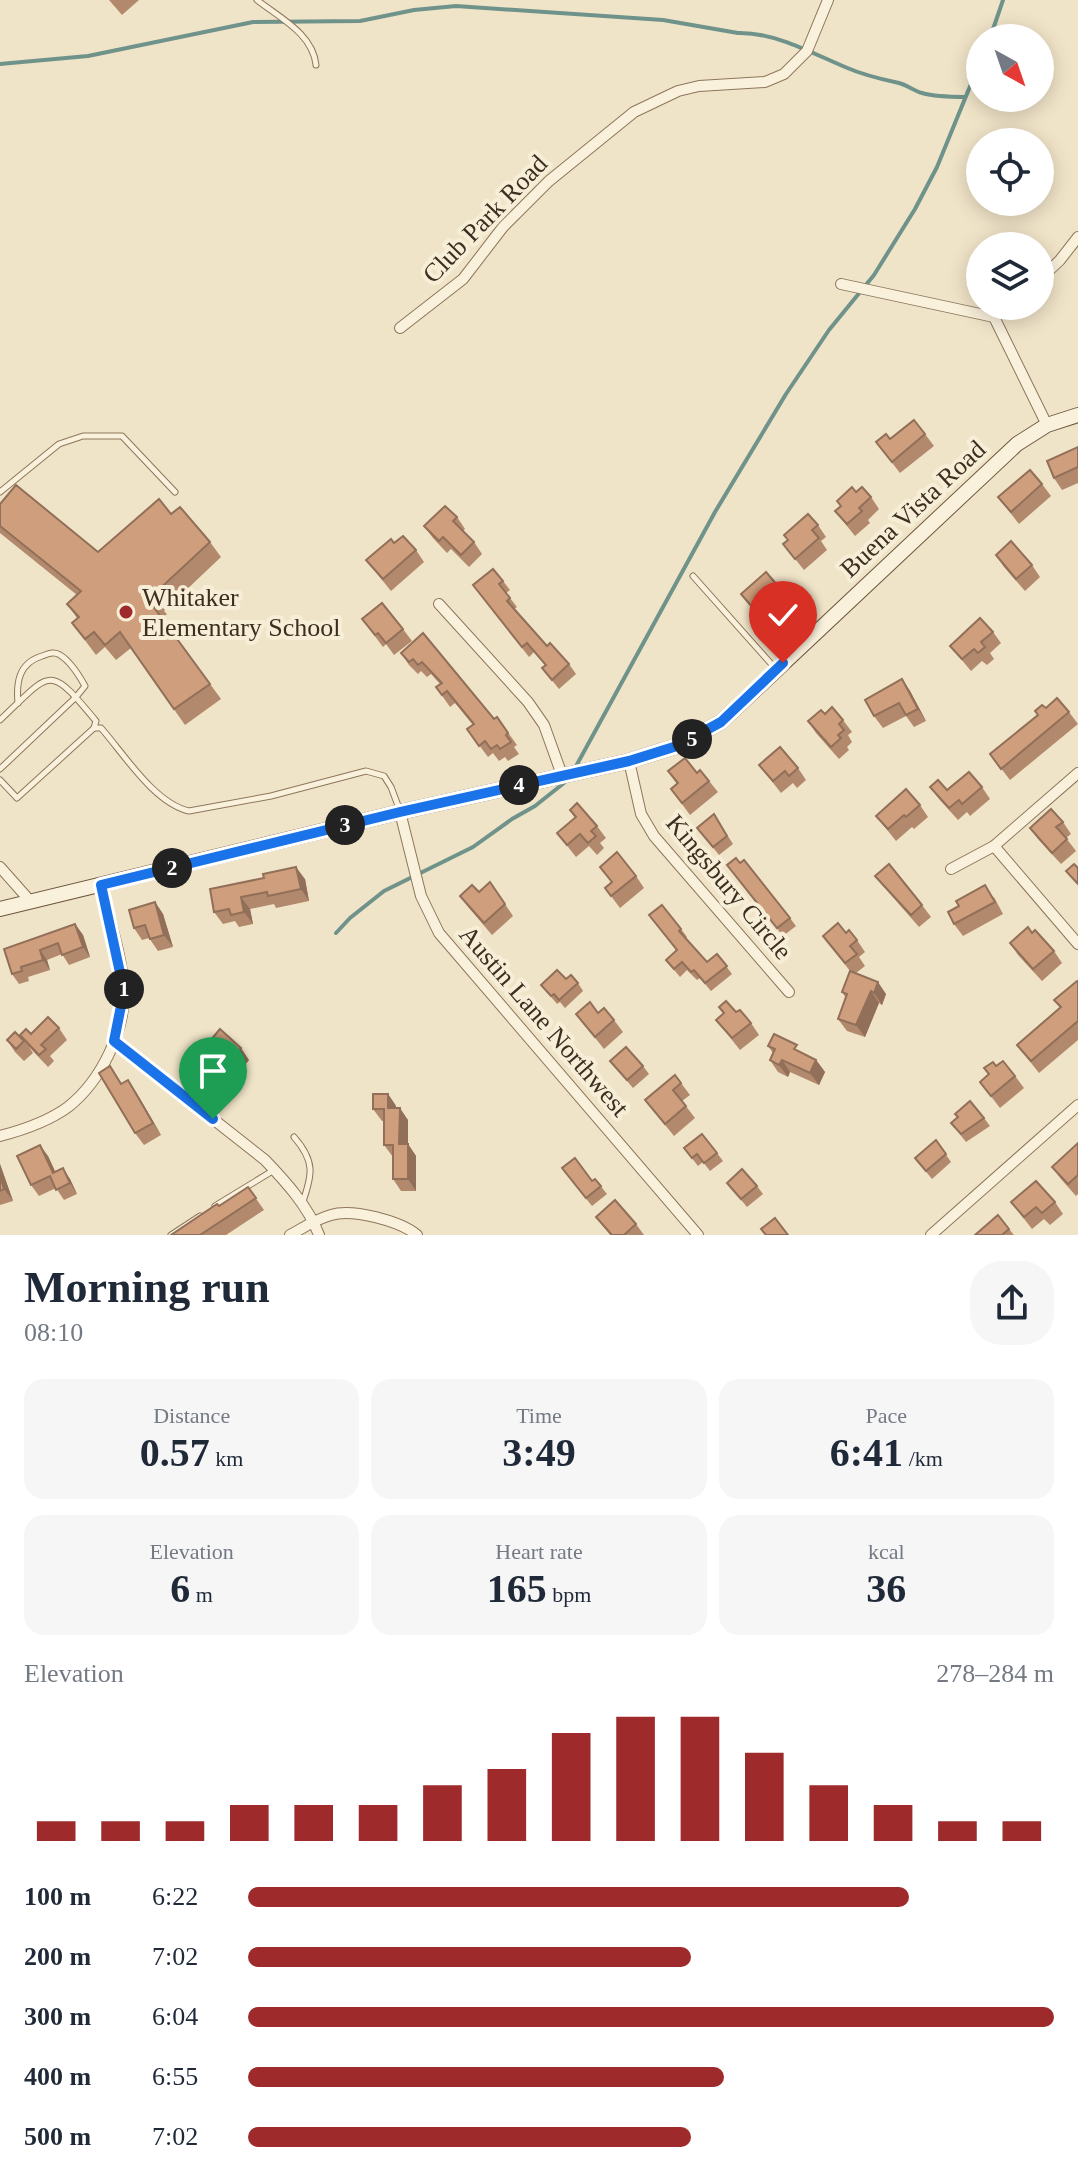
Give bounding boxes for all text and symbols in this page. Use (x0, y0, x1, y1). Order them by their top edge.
north arrow (966, 24, 1054, 112)
map controls (966, 24, 1054, 320)
button: locate (966, 128, 1054, 216)
street label: Club Park Road (417, 149, 553, 289)
button: layers (966, 232, 1054, 320)
street label: Buena Vista Road (835, 435, 991, 583)
pin (749, 581, 817, 663)
place label: Whitaker Elementary School (142, 583, 341, 642)
icon: check (761, 593, 805, 637)
marker: Whitaker Elementary School (117, 603, 135, 621)
pin: 5 (672, 719, 712, 759)
text: 5 (687, 726, 698, 751)
pin: 4 (499, 765, 539, 805)
text: 4 (514, 772, 525, 797)
pin: 3 (325, 805, 365, 845)
street label: Kingsbury Circle (660, 809, 798, 965)
text: 3 (340, 812, 351, 837)
pin: 2 (152, 848, 192, 888)
text: 2 (167, 855, 178, 880)
street label: Austin Lane Northwest (453, 920, 635, 1123)
pin: 1 (104, 969, 144, 1009)
text: 1 (119, 976, 130, 1001)
pin (179, 1037, 247, 1119)
icon: arrive (191, 1049, 235, 1093)
button: share (970, 1261, 1054, 1345)
text: Morning run (24, 1263, 270, 1312)
text: 08:10 (24, 1318, 83, 1347)
text: Distance (153, 1403, 230, 1428)
text: Time (516, 1403, 562, 1428)
text: Pace (866, 1403, 907, 1428)
text: 0.57 (140, 1430, 210, 1475)
text: 3:49 (502, 1430, 576, 1475)
text: 6:41 (830, 1430, 903, 1475)
text: km (210, 1446, 243, 1471)
text: /km (903, 1446, 943, 1471)
text: Elevation (150, 1539, 234, 1564)
text: Heart rate (495, 1539, 583, 1564)
text: kcal (868, 1539, 905, 1564)
text: 6 (170, 1566, 190, 1611)
text: 165 (487, 1566, 547, 1611)
text: 36 (866, 1566, 906, 1611)
text: m (190, 1582, 213, 1607)
text: bpm (547, 1582, 591, 1607)
text: Elevation (24, 1659, 124, 1688)
text: 278–284 m (936, 1659, 1054, 1688)
text: 100 m (24, 1882, 91, 1911)
text: 6:22 (152, 1882, 198, 1911)
text: 200 m (24, 1942, 91, 1971)
text: 7:02 (152, 1942, 198, 1971)
text: 300 m (24, 2002, 91, 2031)
text: 6:04 (152, 2002, 198, 2031)
text: 400 m (24, 2062, 91, 2091)
text: 6:55 (152, 2062, 198, 2091)
text: 500 m (24, 2122, 91, 2151)
text: 7:02 (152, 2122, 198, 2151)

